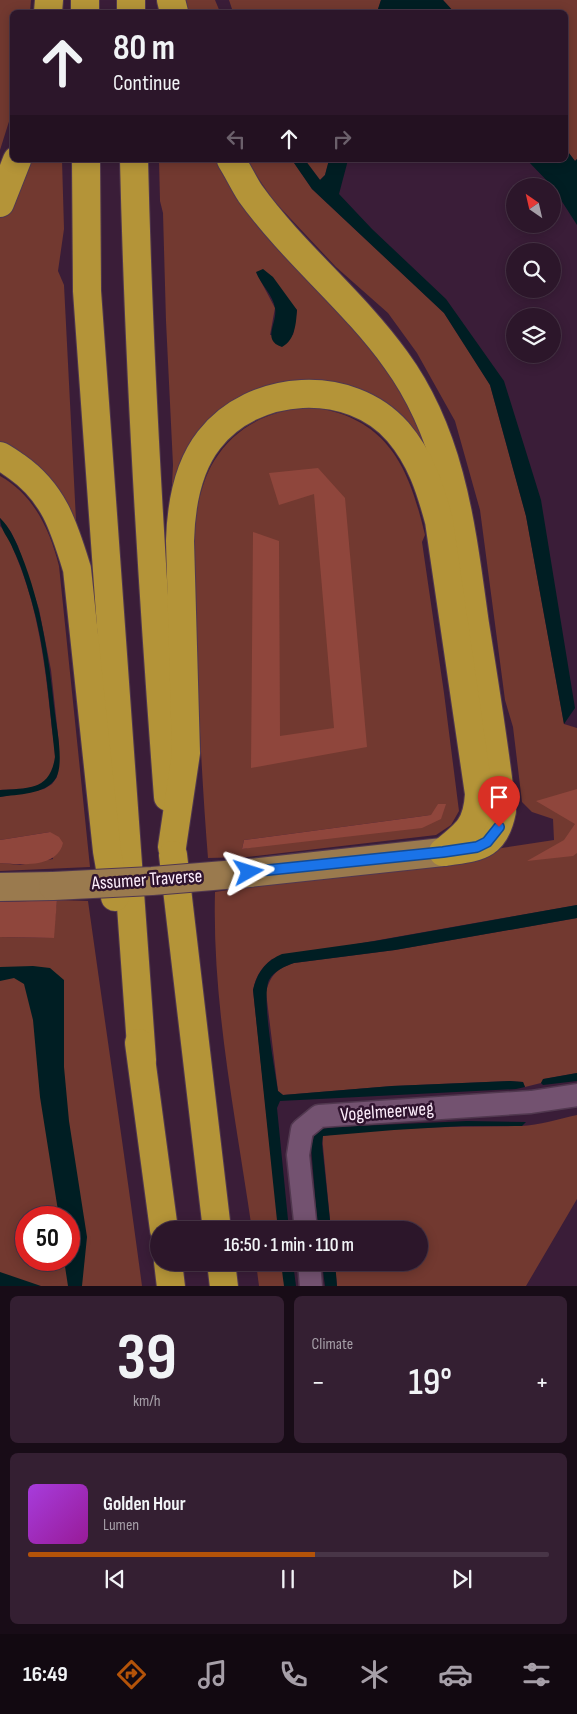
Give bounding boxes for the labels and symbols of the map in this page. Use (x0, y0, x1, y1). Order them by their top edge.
north arrow (506, 178, 561, 232)
pin (478, 776, 520, 827)
position arrow (222, 845, 274, 897)
street label: Assumer Traverse (90, 865, 203, 895)
street label: Vogelmeerweg (340, 1097, 435, 1127)
speed limit sign: 50 (15, 1206, 80, 1271)

